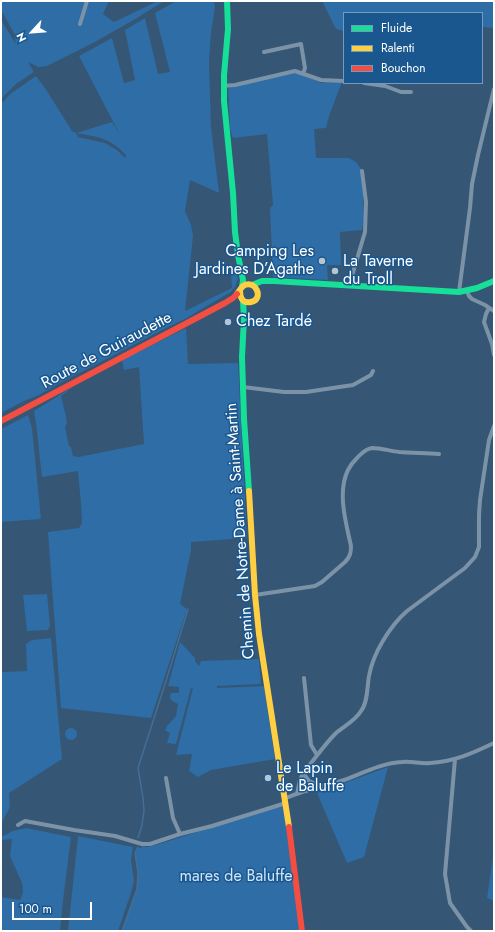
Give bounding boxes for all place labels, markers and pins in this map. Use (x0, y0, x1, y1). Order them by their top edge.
place label: Camping Les Jardines D’Agathe (195, 242, 314, 280)
place label: La Taverne du Troll (343, 252, 413, 290)
marker: Camping Les Jardines D’Agathe (317, 256, 327, 266)
marker: La Taverne du Troll (330, 266, 340, 276)
place label: Chez Tardé (236, 312, 312, 332)
marker: Chez Tardé (223, 317, 233, 327)
place label: Le Lapin de Baluffe (276, 759, 344, 797)
marker: Le Lapin de Baluffe (263, 773, 273, 783)

